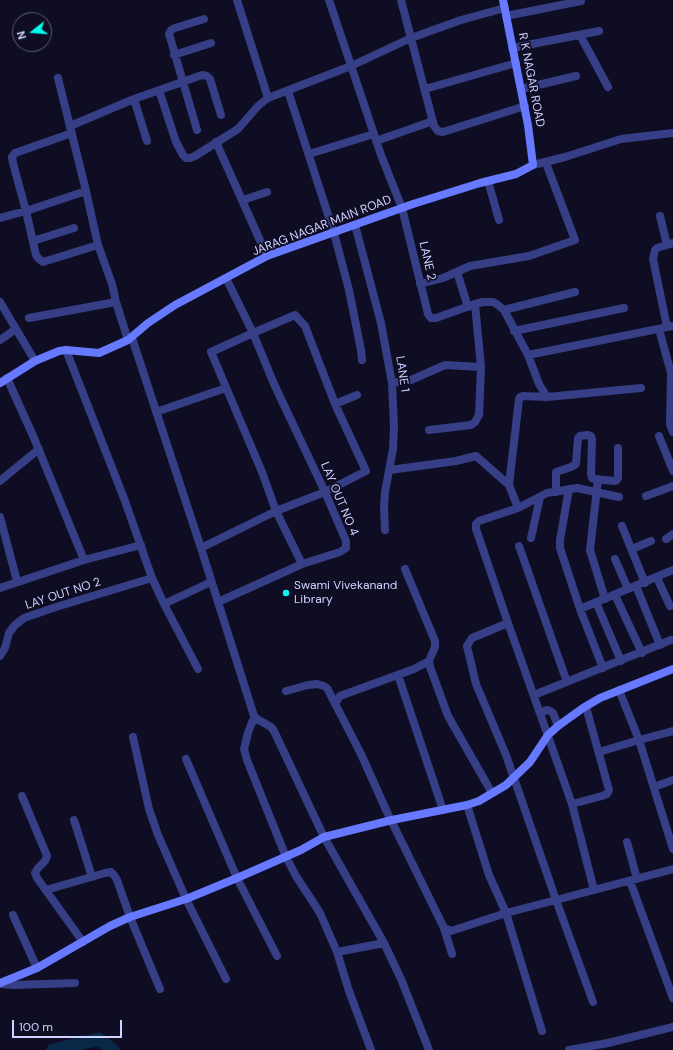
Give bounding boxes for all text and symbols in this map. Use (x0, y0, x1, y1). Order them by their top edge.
north arrow (12, 12, 52, 52)
text: N (14, 29, 29, 41)
street label: R K NAGAR ROAD (515, 32, 547, 128)
street label: JARAG NAGAR MAIN ROAD (250, 193, 394, 259)
street label: LANE 2 (416, 240, 438, 282)
street label: LANE 1 (392, 355, 412, 393)
street label: LAY OUT NO 4 (317, 460, 361, 538)
street label: LAY OUT NO 2 (24, 575, 102, 613)
place label: Swami Vivekanand Library (294, 579, 397, 607)
marker: Swami Vivekanand Library (281, 588, 291, 598)
scale bar (14, 1012, 124, 1038)
text: 100 m (19, 1019, 53, 1035)

